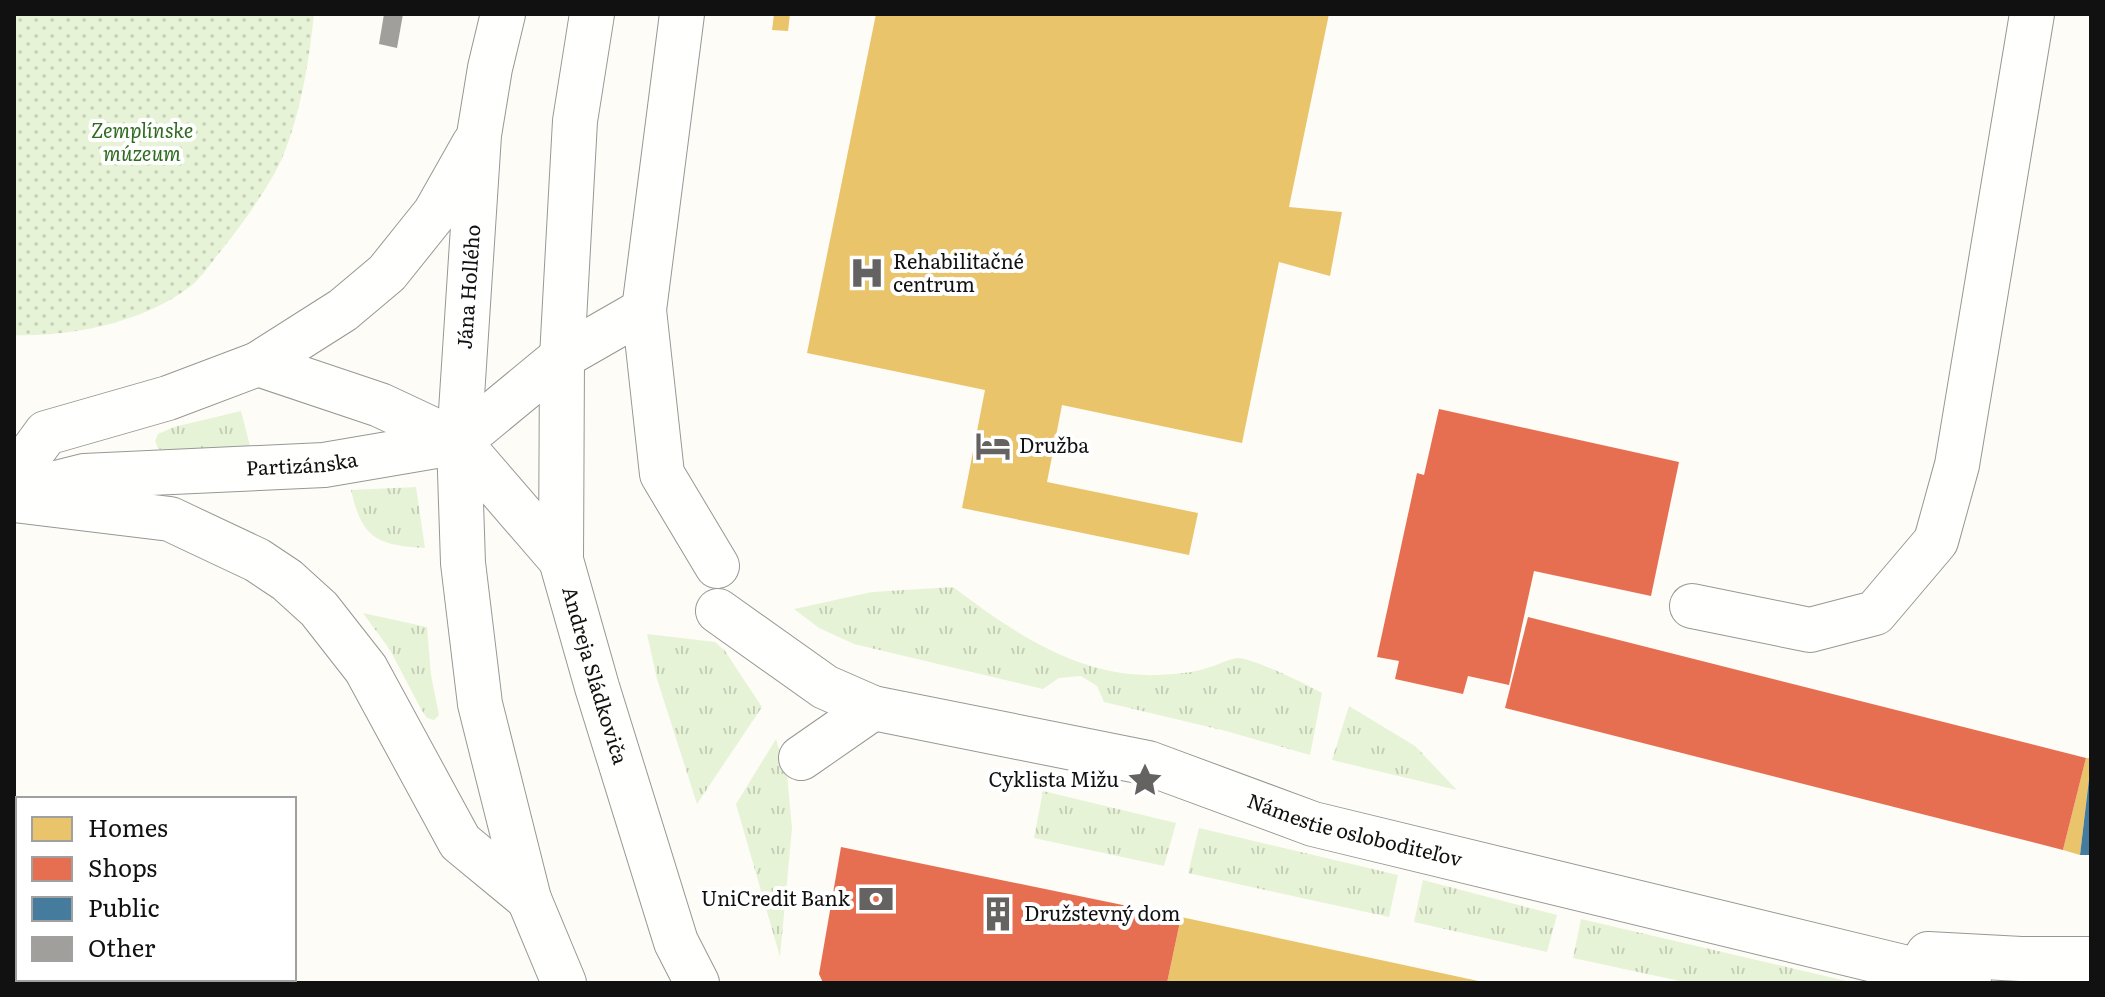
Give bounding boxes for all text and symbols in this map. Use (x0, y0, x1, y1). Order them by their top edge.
park label: Zemplínske múzeum (91, 114, 193, 167)
street label: Jána Hollého (448, 223, 486, 350)
place label: Rehabilitačné centrum (893, 245, 1024, 298)
hospital icon: Rehabilitačné centrum (848, 254, 886, 292)
hotel icon: Družba (974, 427, 1012, 465)
place label: Družba (1019, 429, 1089, 459)
street label: Partizánska (245, 442, 360, 482)
street label: Andreja Sládkoviča (556, 582, 637, 768)
place icon: Cyklista Mižu (1126, 761, 1164, 799)
place label: Cyklista Mižu (988, 763, 1119, 793)
street label: Námestie osloboditeľov (1244, 784, 1466, 873)
legend (16, 797, 296, 981)
text: Homes (88, 809, 168, 844)
text: Shops (88, 849, 157, 884)
bank icon: UniCredit Bank (857, 880, 895, 918)
place label: UniCredit Bank (701, 882, 851, 912)
text: Public (88, 889, 159, 924)
building icon: Družstevný dom (979, 895, 1017, 933)
place label: Družstevný dom (1024, 897, 1181, 927)
text: Other (88, 929, 156, 964)

